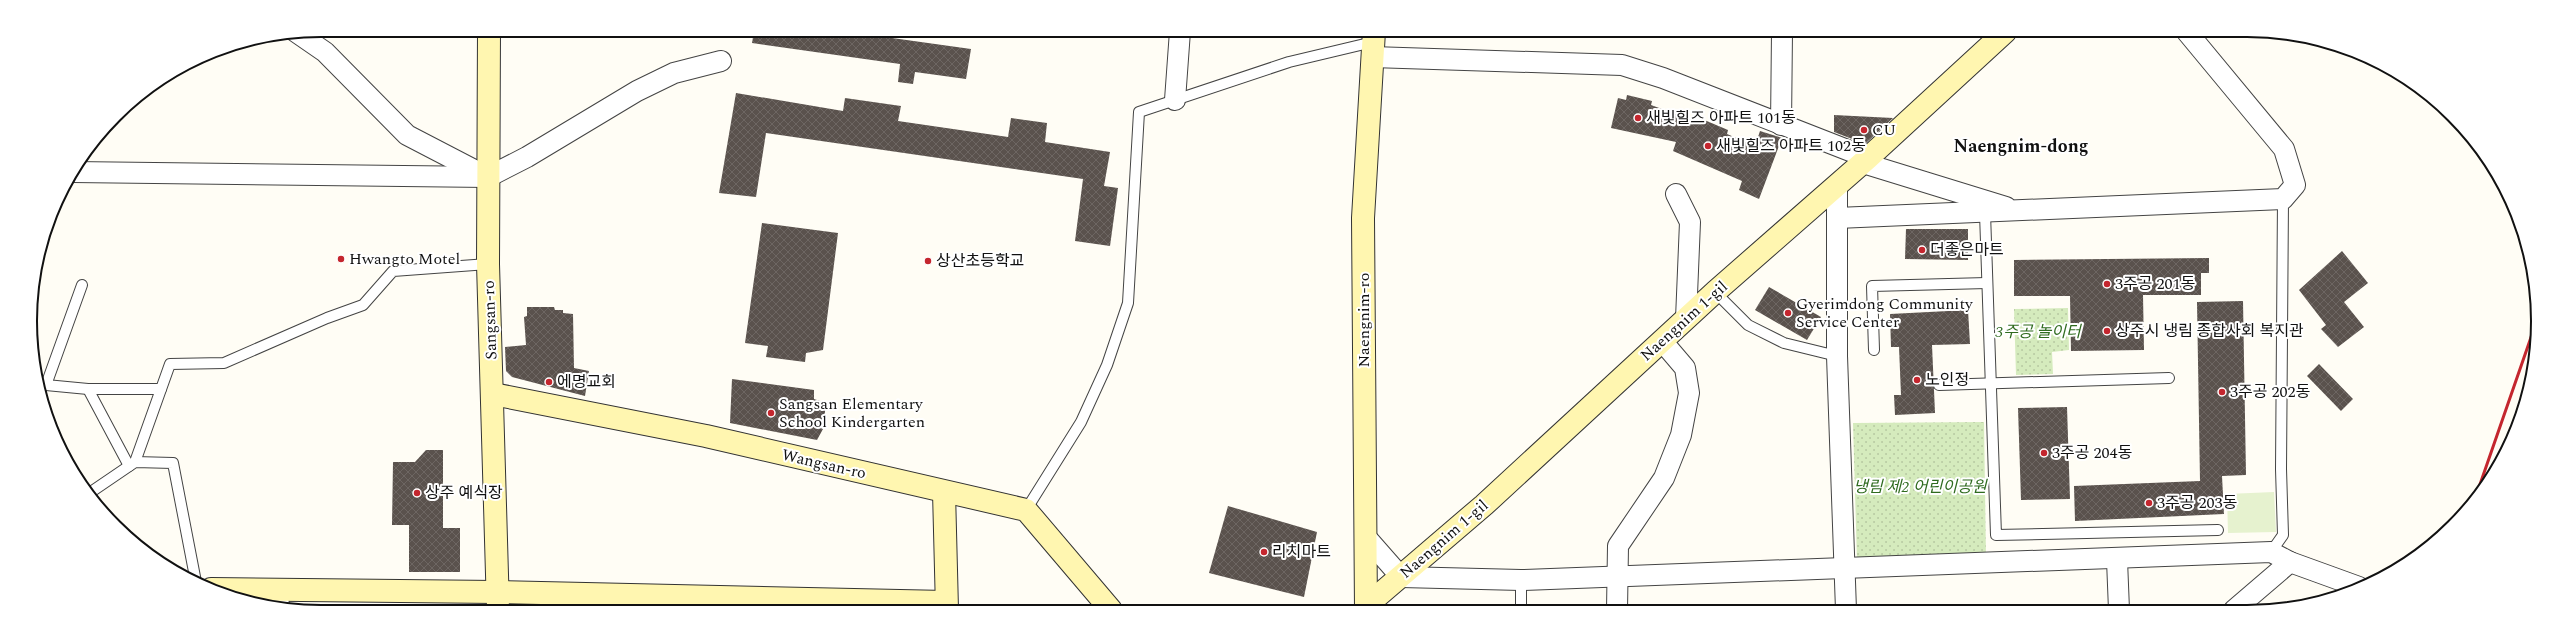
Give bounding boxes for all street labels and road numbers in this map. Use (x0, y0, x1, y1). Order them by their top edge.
street label: Naengnim-ro (1352, 273, 1376, 368)
street label: Naengnim 1-gil (1635, 275, 1733, 367)
street label: Sangsan-ro (477, 280, 503, 360)
street label: Wangsan-ro (779, 443, 869, 485)
street label: Naengnim 1-gil (1394, 494, 1494, 584)

